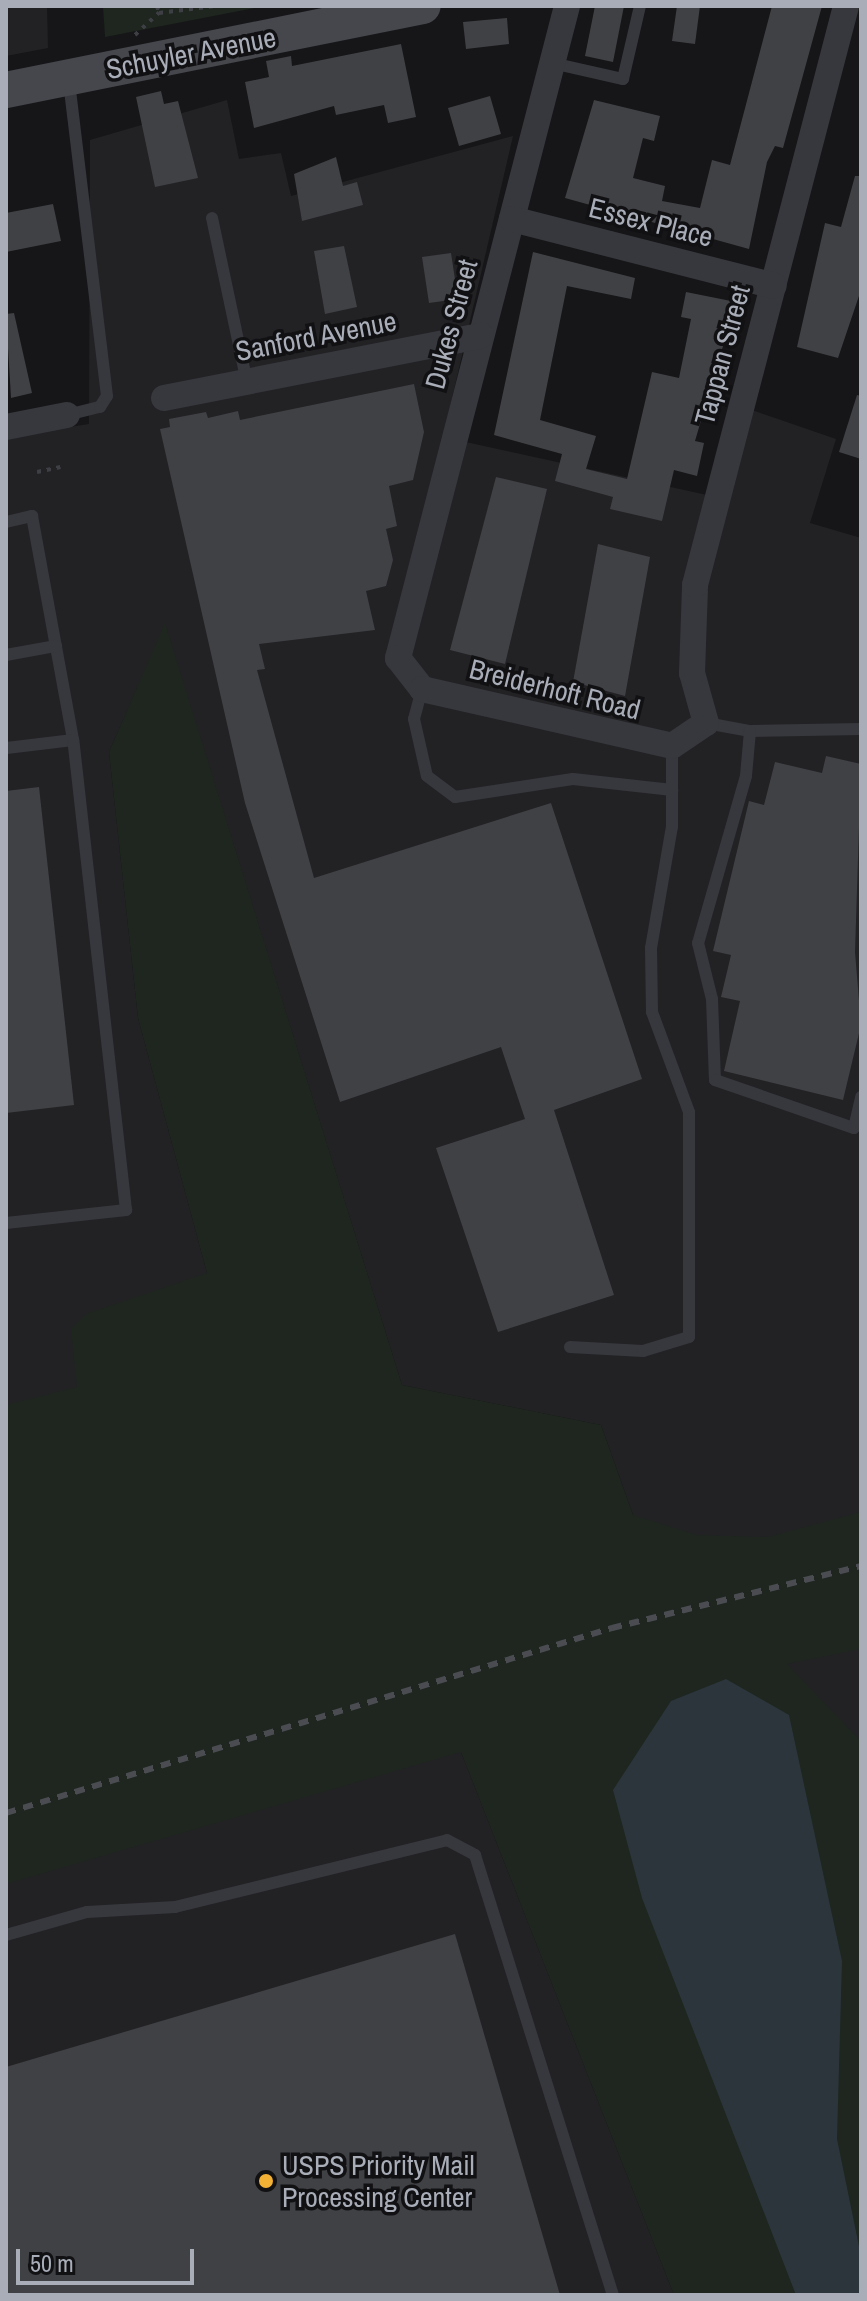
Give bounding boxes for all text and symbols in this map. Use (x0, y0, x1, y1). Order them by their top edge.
street label: Schuyler Avenue (103, 20, 279, 86)
street label: Essex Place (586, 190, 716, 254)
street label: Dukes Street (418, 256, 484, 392)
street label: Tappan Street (687, 281, 757, 429)
street label: Sanford Avenue (232, 304, 400, 368)
street label: Breiderhoft Road (466, 652, 644, 726)
place label: USPS Priority Mail Processing Center (282, 2148, 475, 2214)
marker: USPS Priority Mail Processing Center (257, 2172, 275, 2190)
scale bar (20, 2233, 198, 2283)
text: 50 m (30, 2247, 74, 2279)

